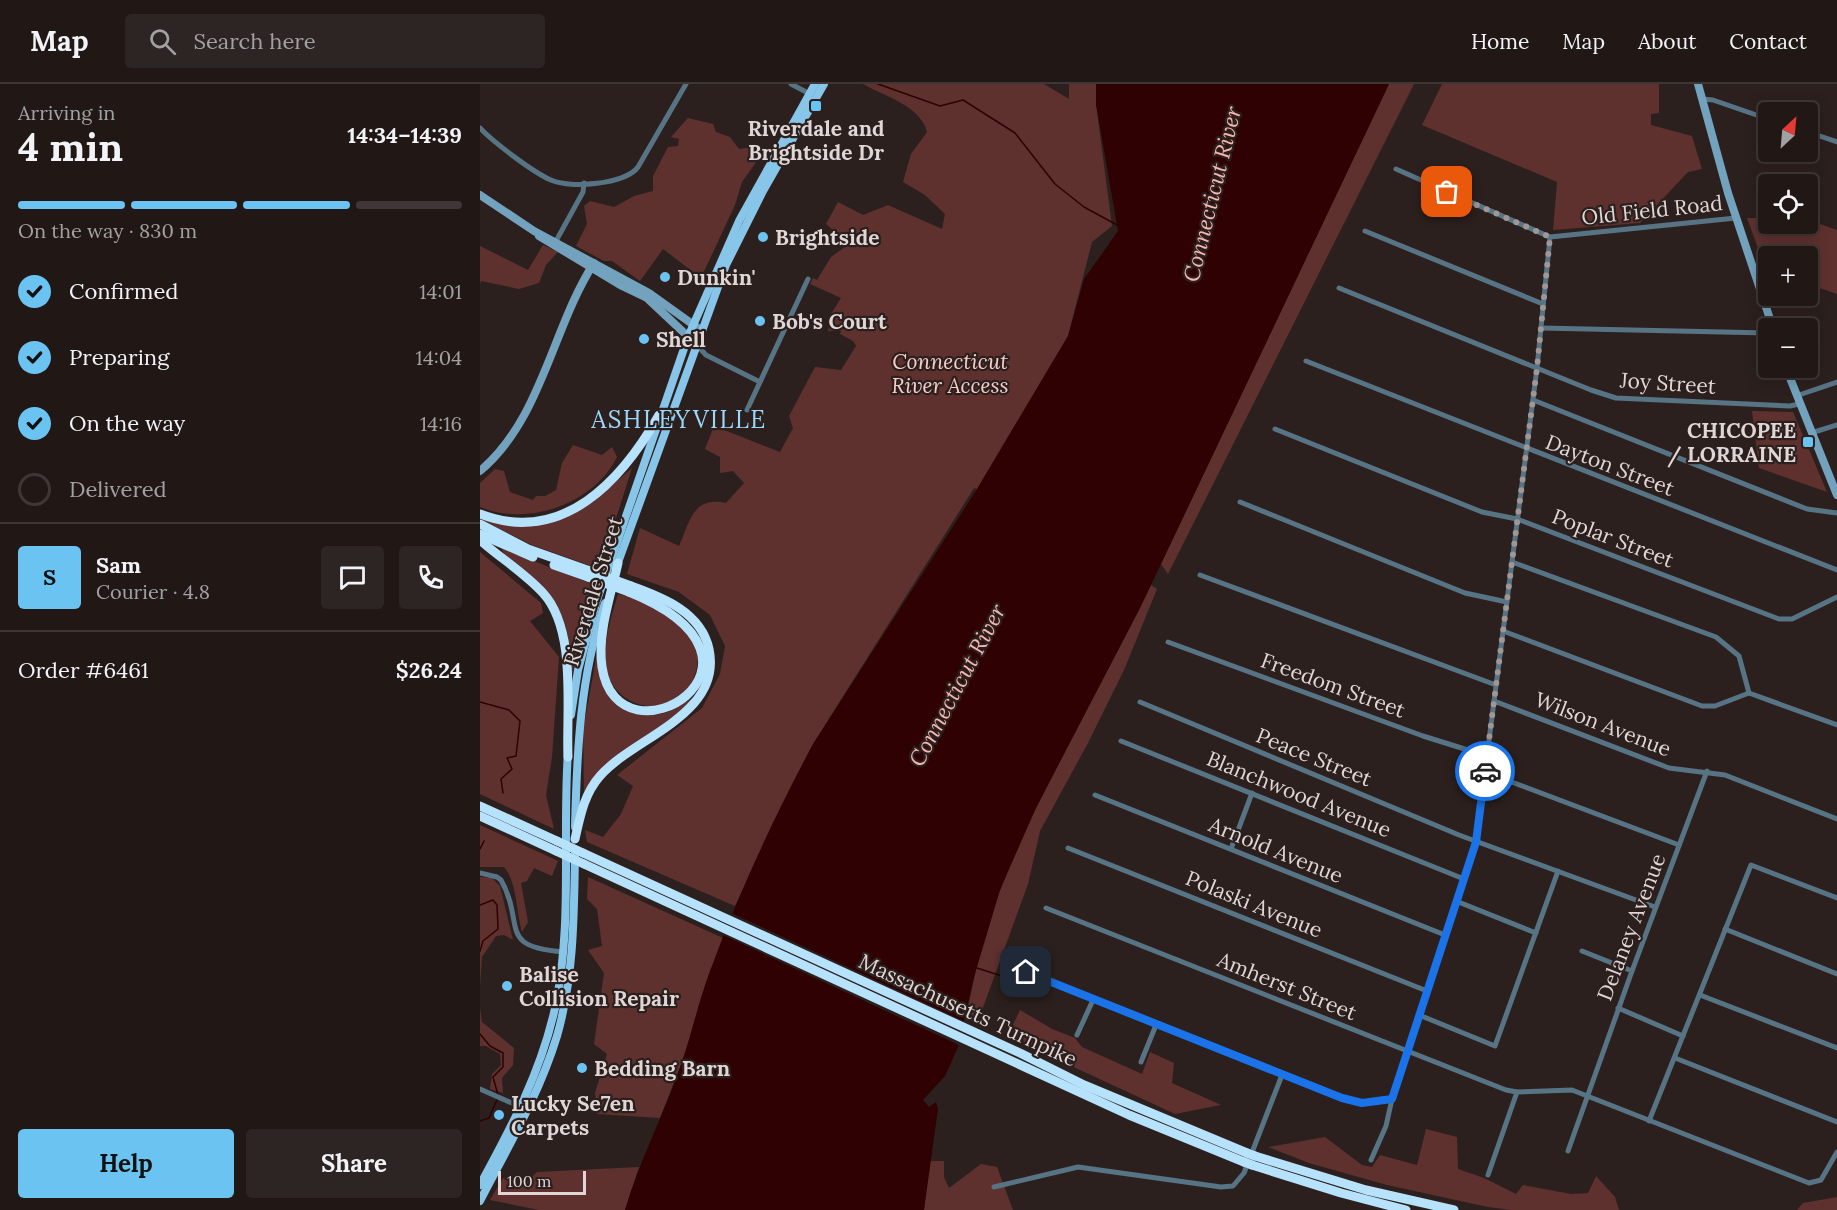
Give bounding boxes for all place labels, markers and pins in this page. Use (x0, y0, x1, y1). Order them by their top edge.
marker: Riverdale and Brightside Dr (809, 99, 823, 113)
place label: Riverdale and Brightside Dr (747, 115, 885, 166)
pin (1421, 166, 1472, 217)
place label: Brightside (775, 224, 880, 251)
marker: Brightside (756, 230, 770, 244)
place label: Dunkin' (677, 264, 756, 291)
marker: Dunkin' (658, 270, 672, 284)
place label: Bob's Court (772, 308, 887, 335)
marker: Bob's Court (753, 314, 767, 328)
place label: Shell (656, 326, 706, 353)
marker: Shell (637, 332, 651, 346)
place label: CHICOPEE / LORRAINE (1667, 417, 1796, 468)
marker: CHICOPEE / LORRAINE (1801, 435, 1815, 449)
pin (1000, 946, 1051, 997)
place label: Balise Collision Repair (519, 961, 679, 1012)
marker: Balise Collision Repair (500, 979, 514, 993)
place label: Bedding Barn (594, 1055, 730, 1082)
marker: Bedding Barn (575, 1061, 589, 1075)
place label: Lucky Se7en Carpets (511, 1090, 635, 1141)
marker: Lucky Se7en Carpets (492, 1108, 506, 1122)

